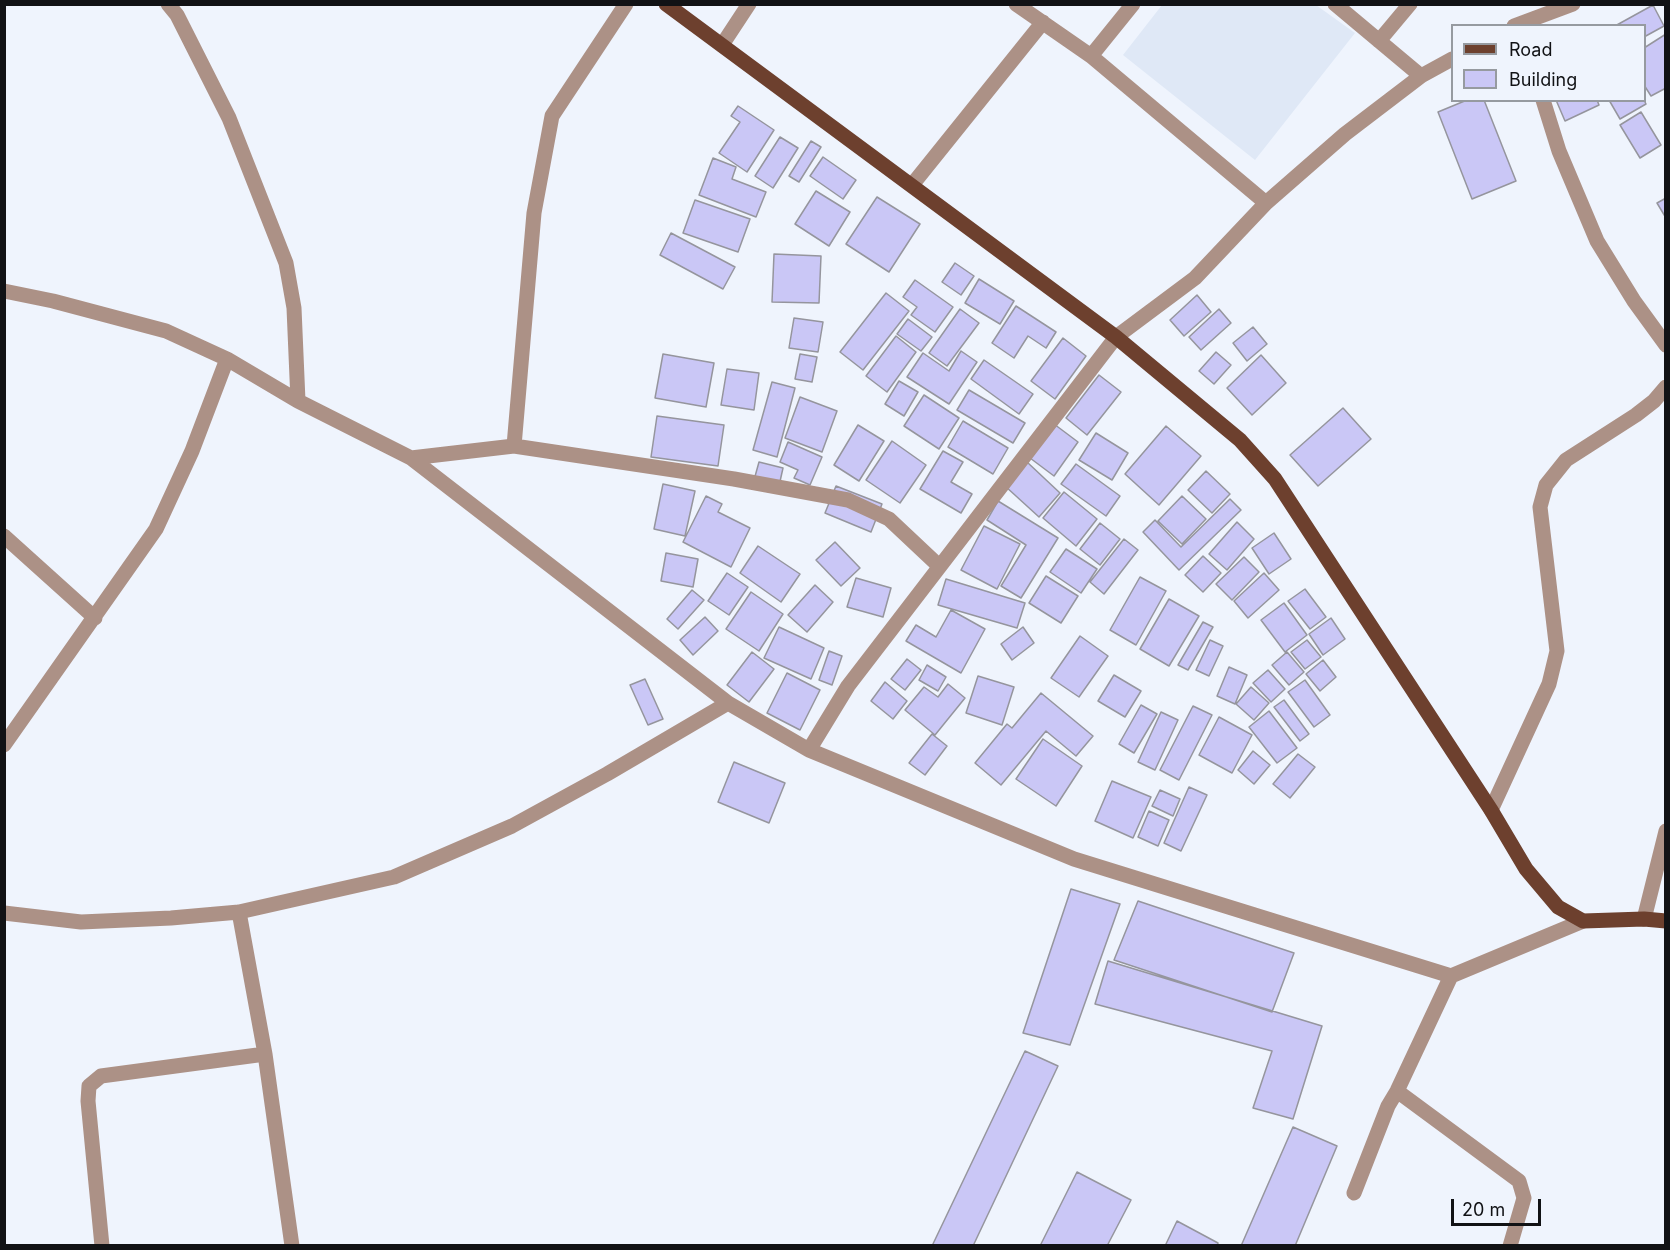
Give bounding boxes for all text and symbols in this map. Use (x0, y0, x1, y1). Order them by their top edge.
legend (1451, 24, 1646, 102)
text: Road (1509, 39, 1552, 60)
text: Building (1509, 69, 1577, 90)
scale bar (1454, 1187, 1544, 1225)
text: 20 m (1462, 1199, 1505, 1220)

